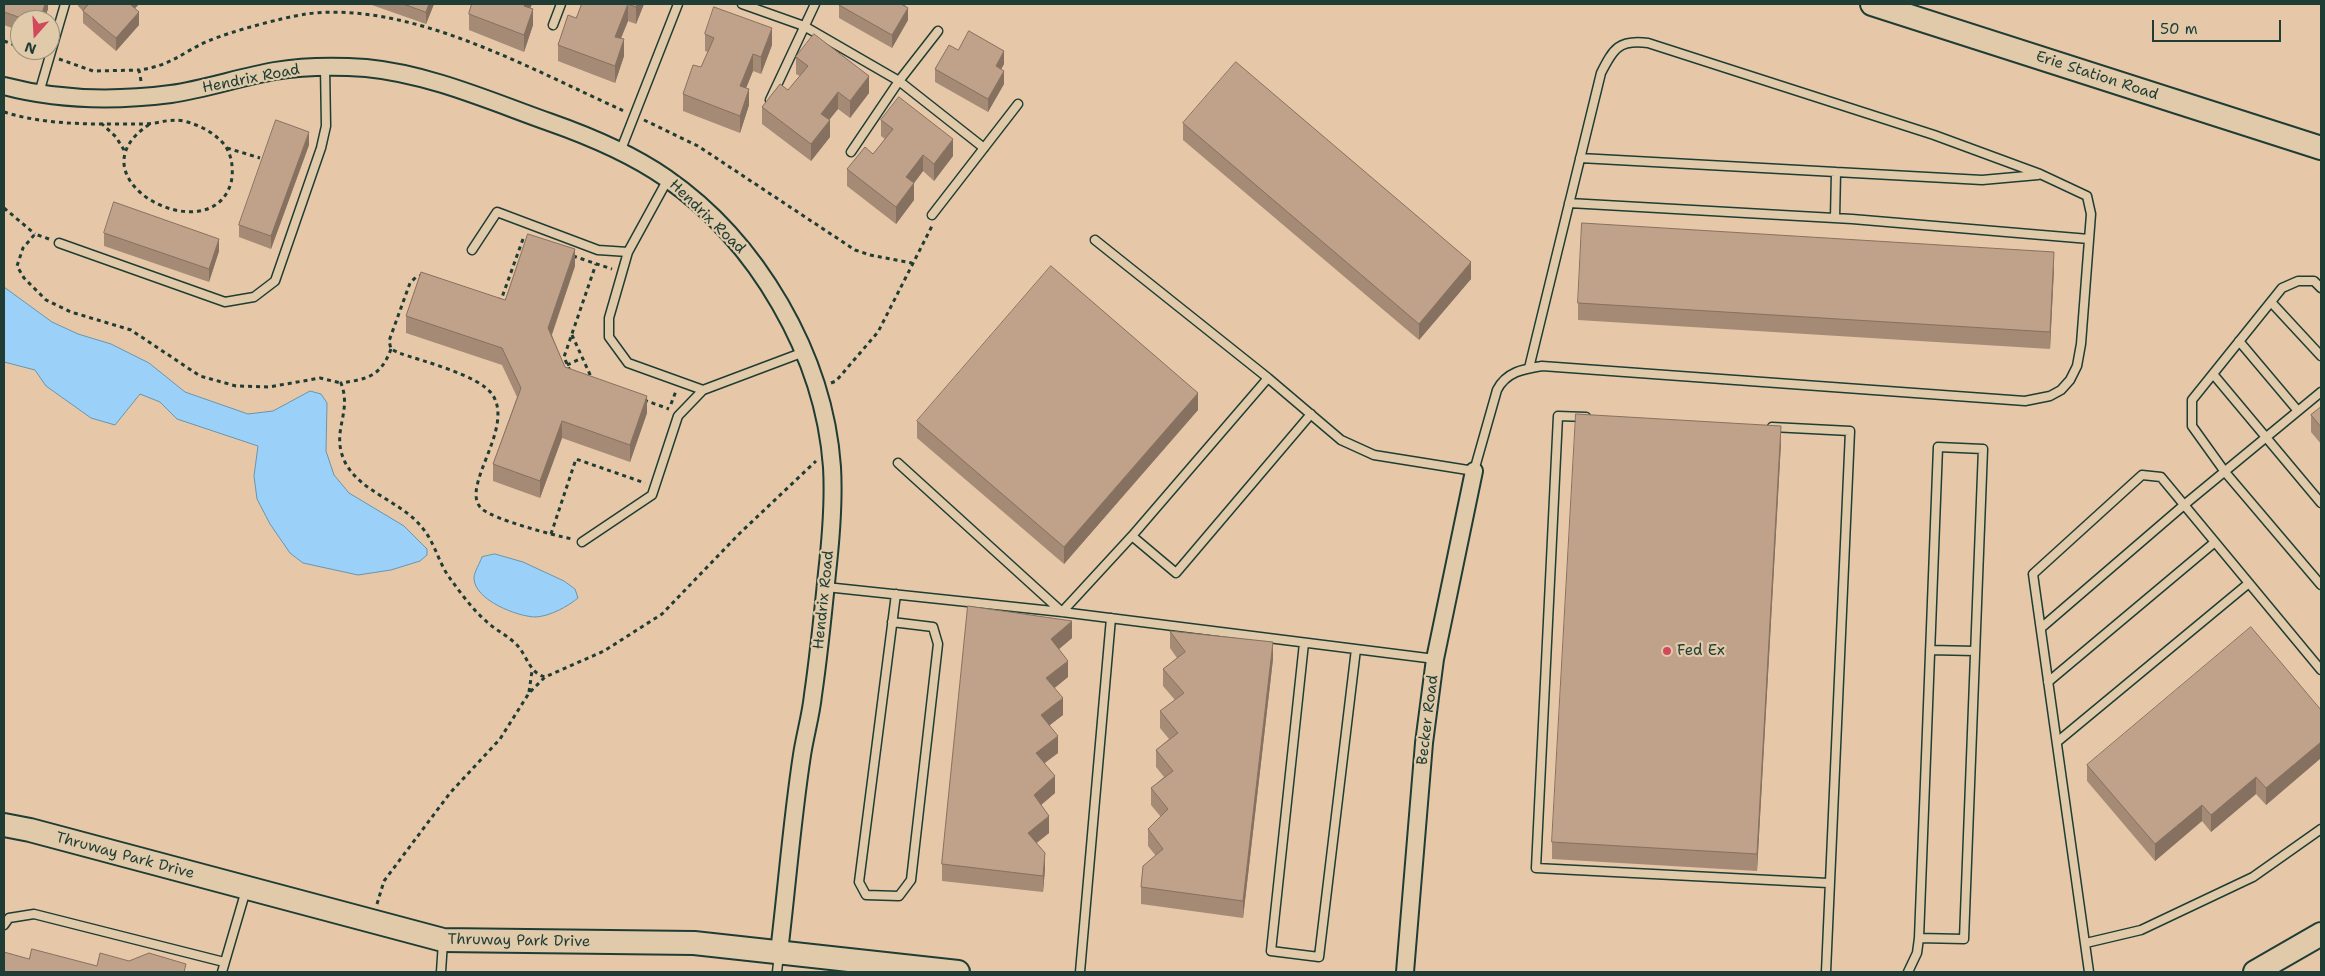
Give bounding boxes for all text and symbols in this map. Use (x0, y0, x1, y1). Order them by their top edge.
north arrow (10, 10, 60, 60)
scale bar (2155, 10, 2284, 42)
text: 50 m (2160, 19, 2198, 39)
text: N (22, 38, 39, 59)
street label: Erie Station Road (2033, 48, 2161, 104)
street label: Hendrix Road (201, 61, 301, 97)
street label: Hendrix Road (665, 176, 749, 258)
street label: Hendrix Road (810, 550, 838, 650)
place label: Fed Ex (1677, 642, 1725, 660)
marker: Fed Ex (1661, 645, 1673, 657)
street label: Becker Road (1414, 674, 1442, 766)
street label: Thruway Park Drive (54, 829, 196, 883)
street label: Thruway Park Drive (447, 931, 591, 951)

